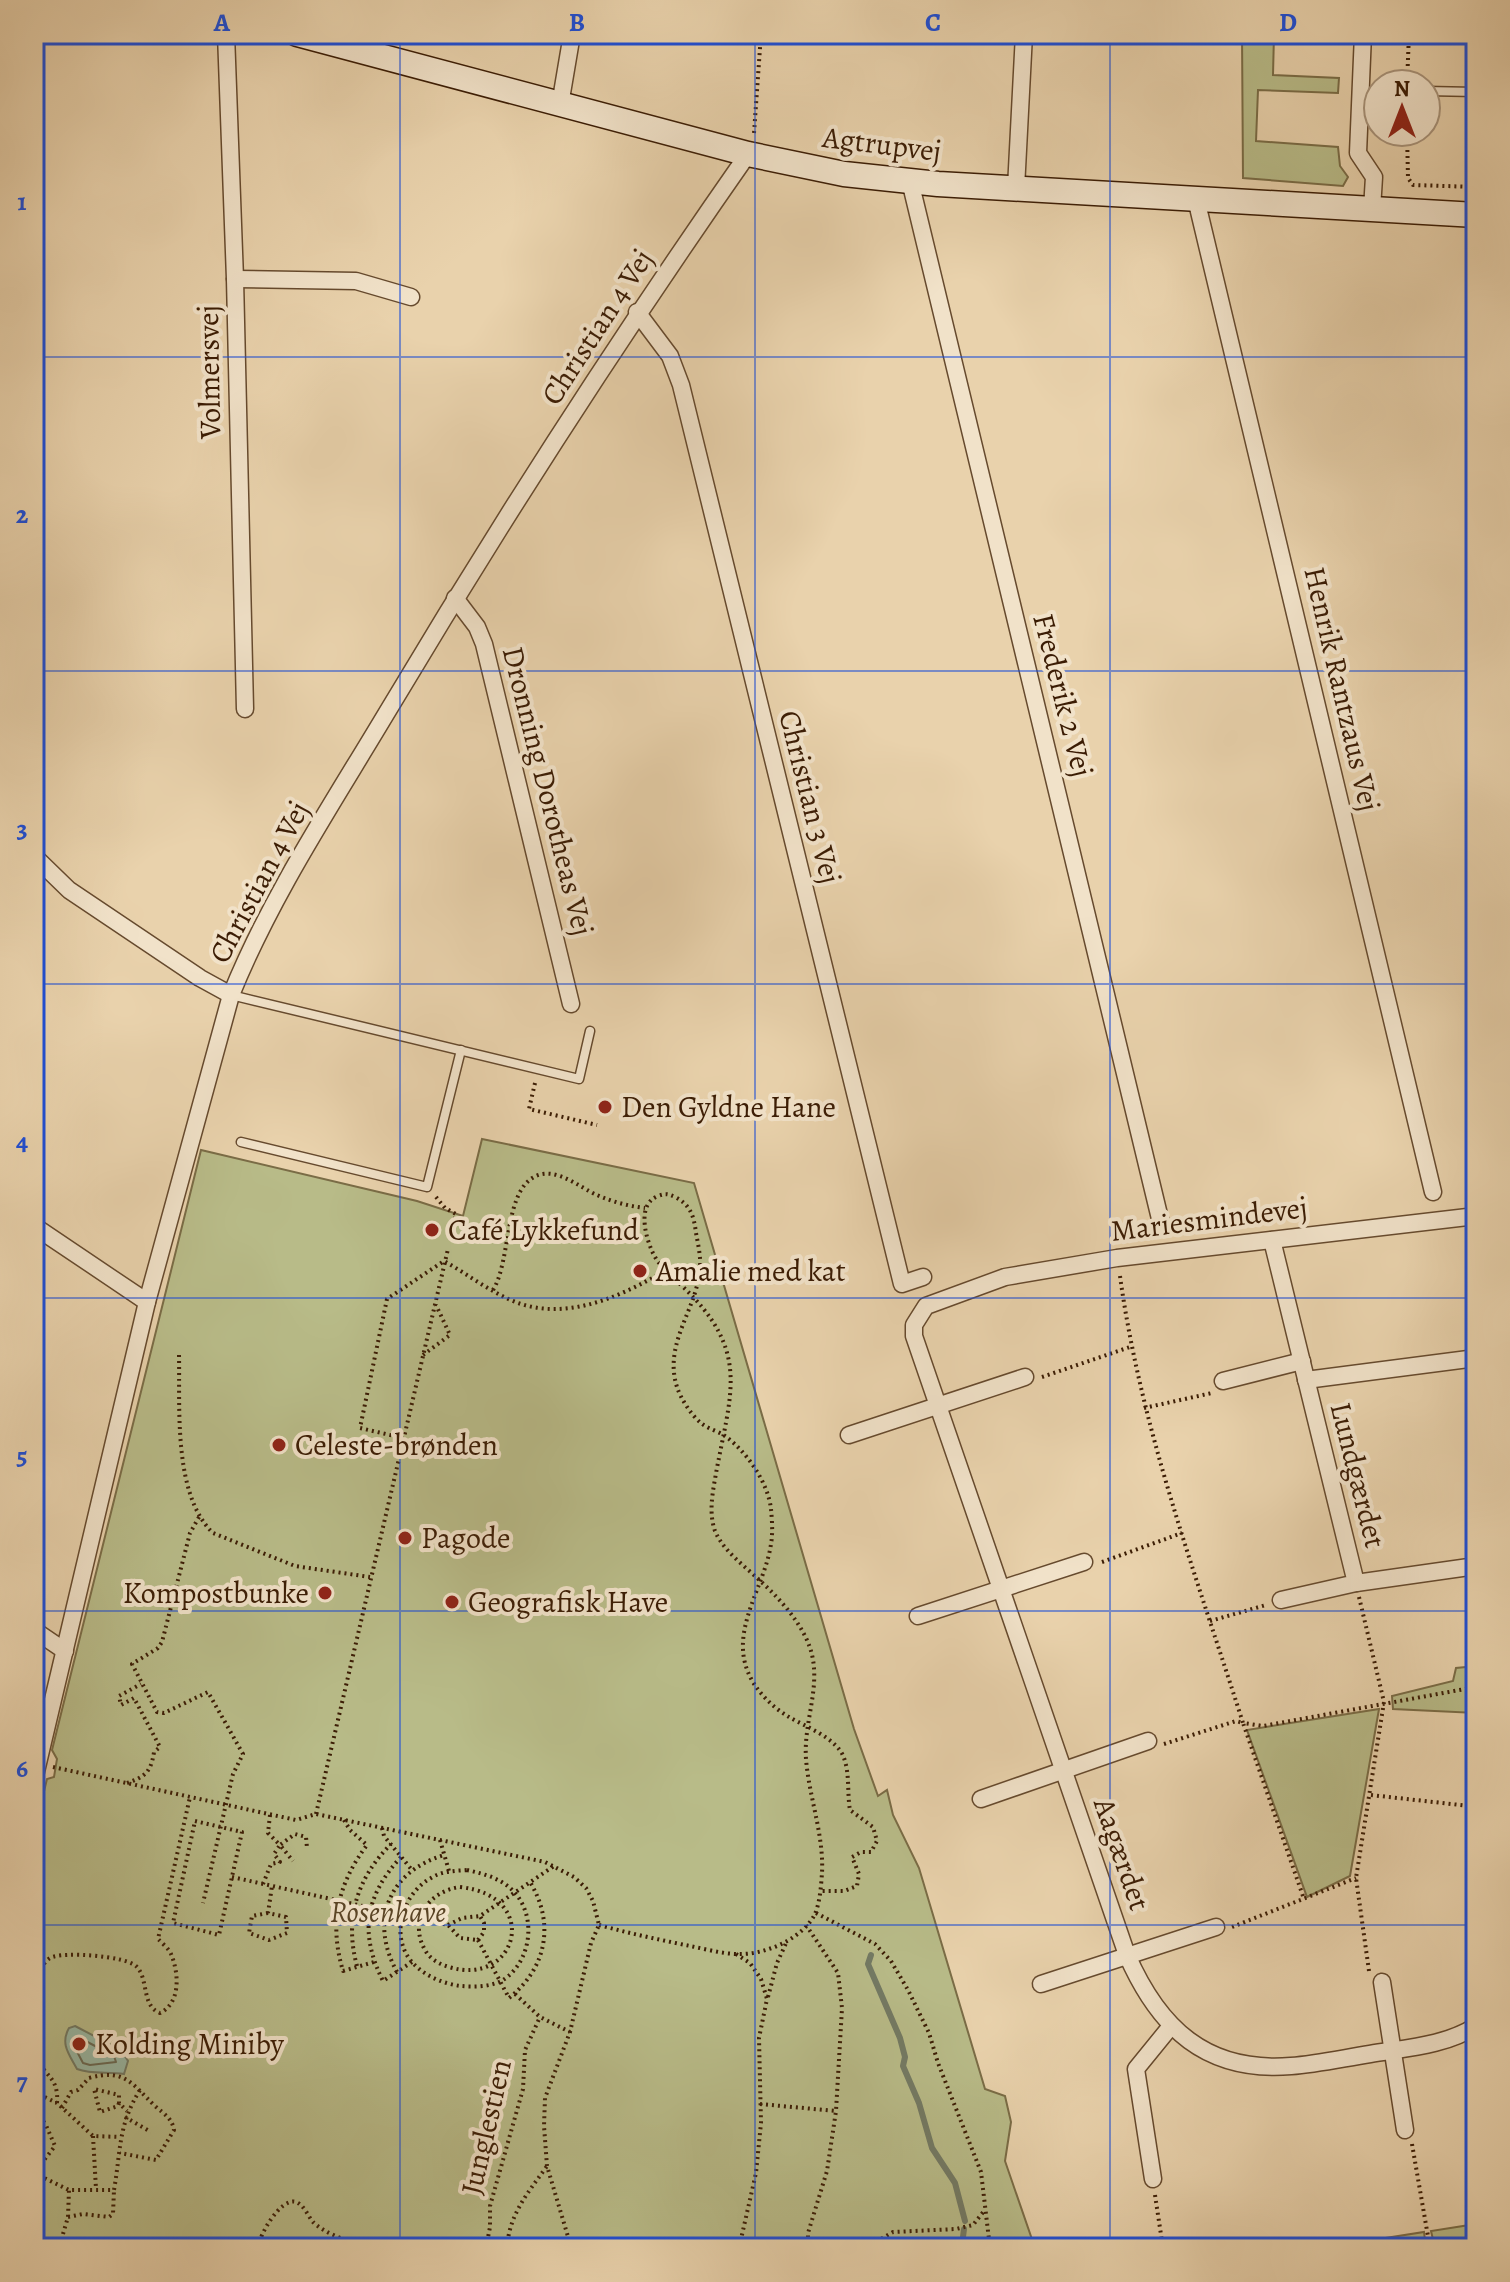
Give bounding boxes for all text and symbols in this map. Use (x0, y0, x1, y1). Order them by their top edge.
text: A (213, 5, 231, 40)
text: B (569, 5, 585, 40)
text: C (925, 5, 941, 40)
text: D (1279, 5, 1297, 40)
north arrow (1362, 68, 1442, 148)
text: N (1394, 74, 1410, 104)
street label: Agtrupvej (819, 117, 944, 171)
text: 1 (17, 184, 27, 219)
street label: Christian 4 Vej (532, 241, 662, 413)
street label: Volmersvej (188, 305, 230, 440)
text: 2 (16, 497, 29, 532)
street label: Henrik Rantzaus Vej (1294, 563, 1390, 815)
street label: Frederik 2 Vej (1023, 609, 1103, 781)
street label: Dronning Dorotheas Vej (493, 642, 603, 940)
street label: Christian 3 Vej (769, 706, 851, 888)
street label: Christian 4 Vej (200, 794, 318, 970)
text: 3 (16, 811, 28, 846)
place label: Den Gyldne Hane (621, 1087, 836, 1127)
marker: Den Gyldne Hane (596, 1098, 614, 1116)
text: 4 (16, 1124, 28, 1159)
street label: Mariesmindevej (1108, 1187, 1310, 1251)
place label: Café Lykkefund (448, 1210, 640, 1250)
marker: Café Lykkefund (423, 1221, 441, 1239)
place label: Amalie med kat (655, 1251, 846, 1291)
marker: Amalie med kat (631, 1262, 649, 1280)
street label: Lundgærdet (1321, 1398, 1395, 1552)
place label: Celeste-brønden (295, 1425, 498, 1465)
marker: Celeste-brønden (270, 1436, 288, 1454)
text: 5 (16, 1438, 28, 1473)
place label: Pagode (421, 1518, 510, 1558)
marker: Pagode (396, 1529, 414, 1547)
place label: Kompostbunke (123, 1573, 309, 1613)
place label: Geografisk Have (468, 1582, 668, 1622)
marker: Kompostbunke (316, 1584, 334, 1602)
marker: Geografisk Have (443, 1593, 461, 1611)
text: 6 (16, 1751, 28, 1786)
street label: Aagærdet (1084, 1792, 1160, 1916)
park label: Rosenhave (330, 1892, 446, 1932)
place label: Kolding Miniby (95, 2024, 284, 2064)
marker: Kolding Miniby (70, 2035, 88, 2053)
street label: Junglestien (451, 2055, 521, 2199)
text: 7 (16, 2064, 28, 2099)

